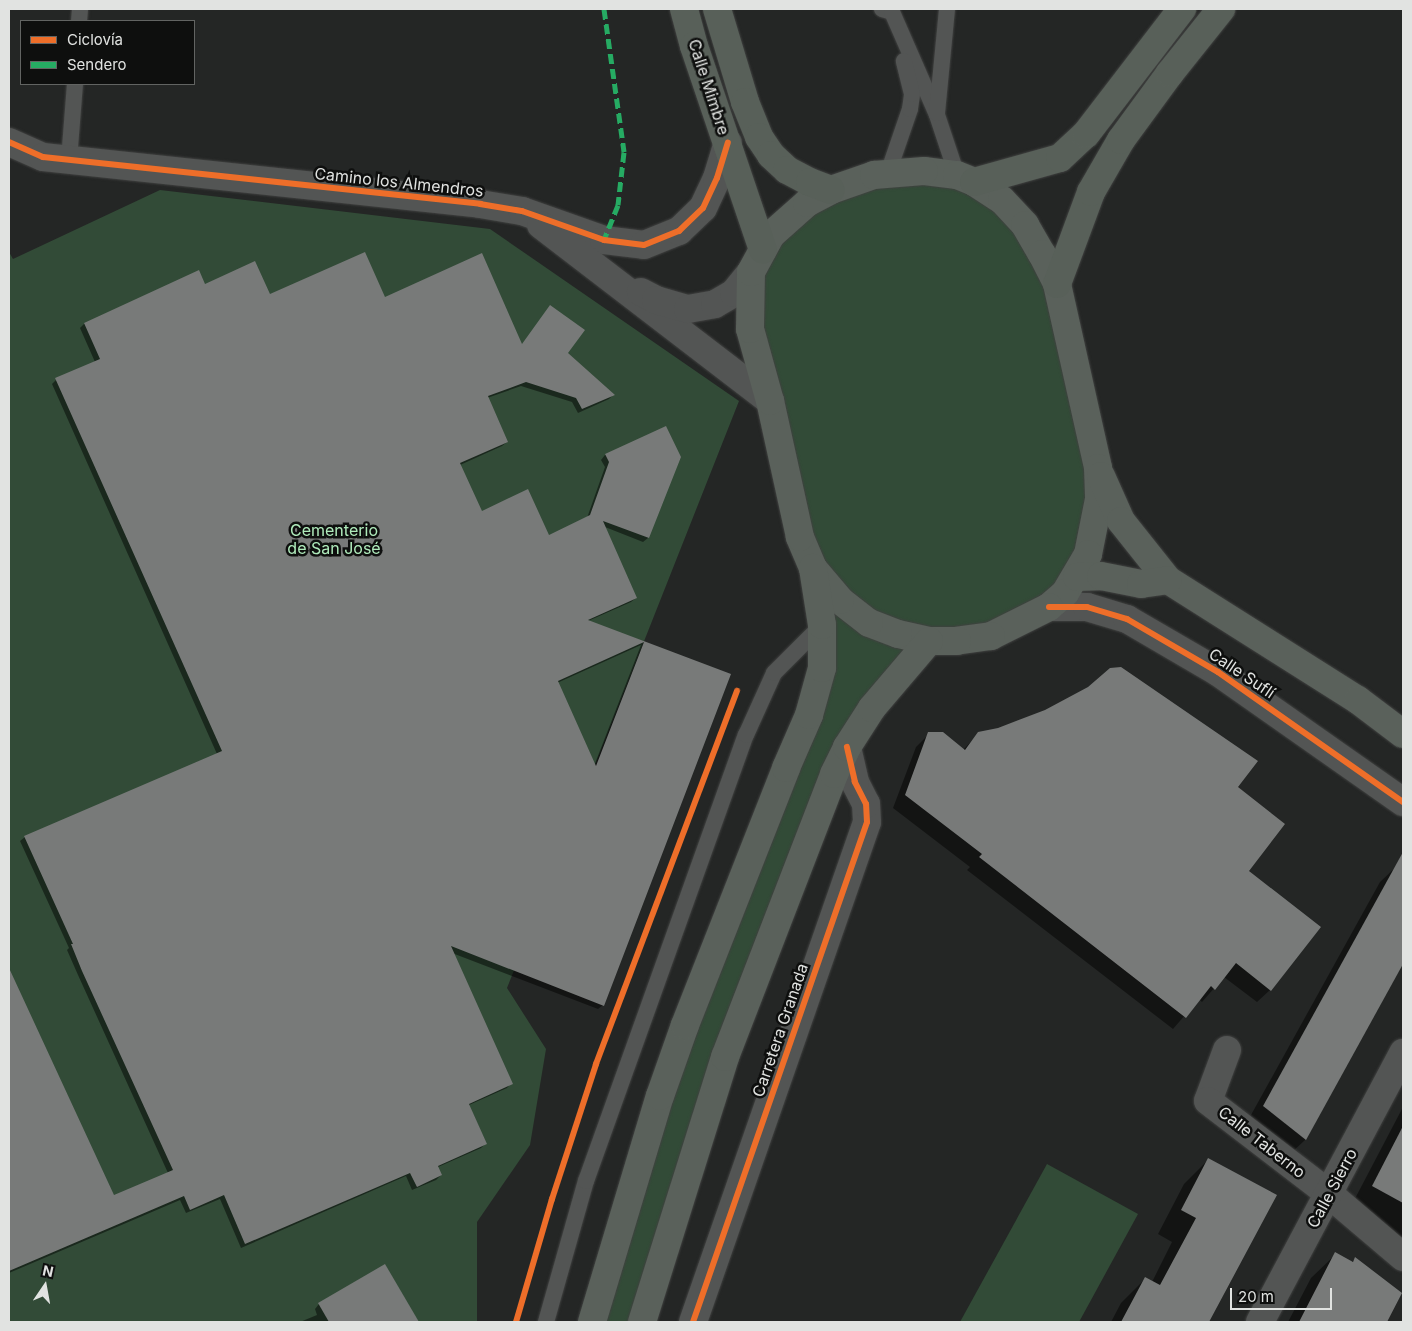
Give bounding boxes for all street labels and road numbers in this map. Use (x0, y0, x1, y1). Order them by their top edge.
street label: Calle Mimbre (684, 37, 734, 137)
street label: Camino los Almendros (314, 164, 484, 200)
street label: Calle Suflí (1205, 644, 1279, 702)
street label: Carretera Granada (748, 961, 812, 1099)
street label: Calle Taberno (1215, 1102, 1309, 1182)
street label: Calle Sierro (1303, 1145, 1361, 1231)

